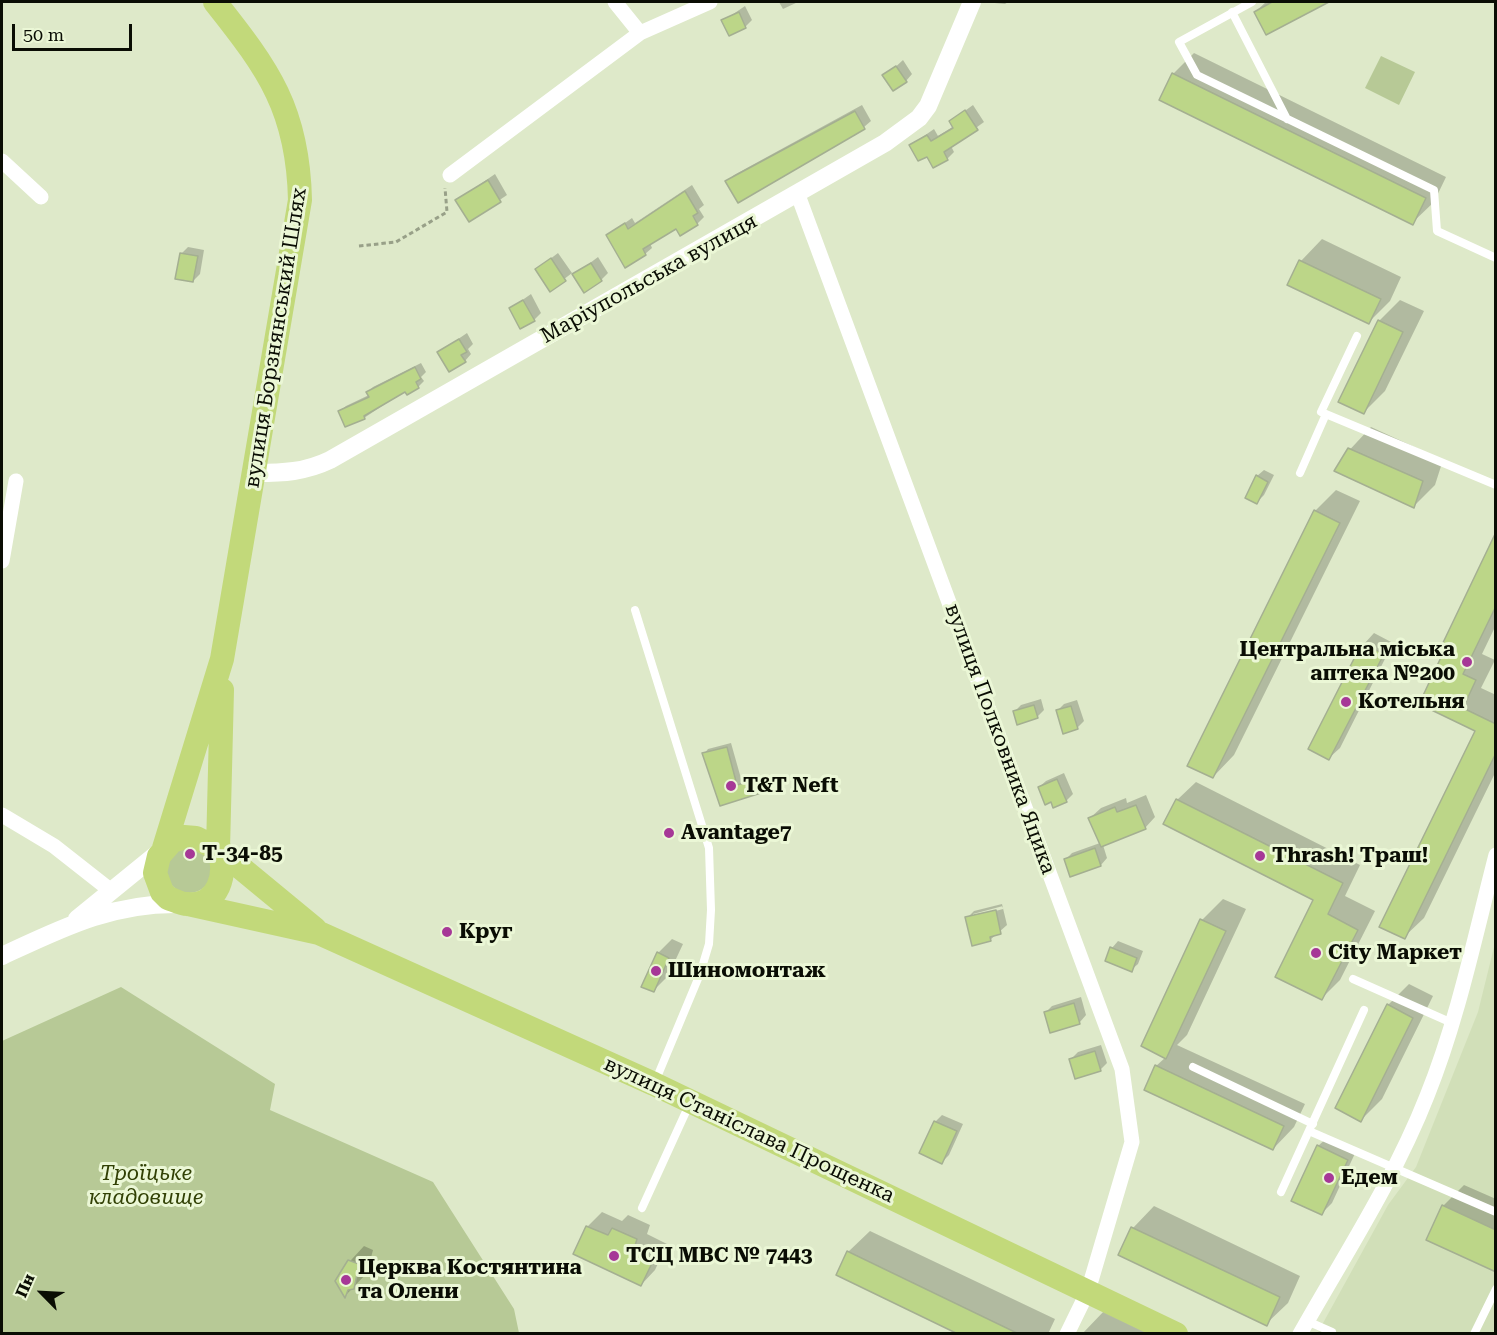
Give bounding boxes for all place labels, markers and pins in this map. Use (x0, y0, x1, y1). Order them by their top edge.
place label: Центральна міська аптека №200 (1240, 637, 1455, 687)
marker: Центральна міська аптека №200 (1460, 655, 1474, 669)
place label: Котельня (1358, 689, 1465, 715)
marker: Котельня (1339, 695, 1353, 709)
place label: T&T Neft (743, 773, 838, 799)
marker: T&T Neft (724, 779, 738, 793)
place label: Avantage7 (681, 820, 792, 846)
marker: Avantage7 (662, 826, 676, 840)
place label: Т-34-85 (202, 841, 283, 867)
place label: Thrash! Траш! (1272, 843, 1428, 869)
marker: Т-34-85 (183, 847, 197, 861)
marker: Thrash! Траш! (1253, 849, 1267, 863)
place label: Круг (459, 919, 512, 945)
marker: Круг (440, 925, 454, 939)
place label: City Маркет (1328, 940, 1462, 966)
marker: City Маркет (1309, 946, 1323, 960)
place label: Шиномонтаж (668, 958, 826, 984)
marker: Шиномонтаж (649, 964, 663, 978)
place label: Едем (1341, 1165, 1398, 1191)
marker: Едем (1322, 1171, 1336, 1185)
place label: ТСЦ МВС № 7443 (626, 1243, 813, 1269)
marker: ТСЦ МВС № 7443 (607, 1249, 621, 1263)
place label: Церква Костянтина та Олени (358, 1255, 582, 1305)
marker: Церква Костянтина та Олени (339, 1273, 353, 1287)

